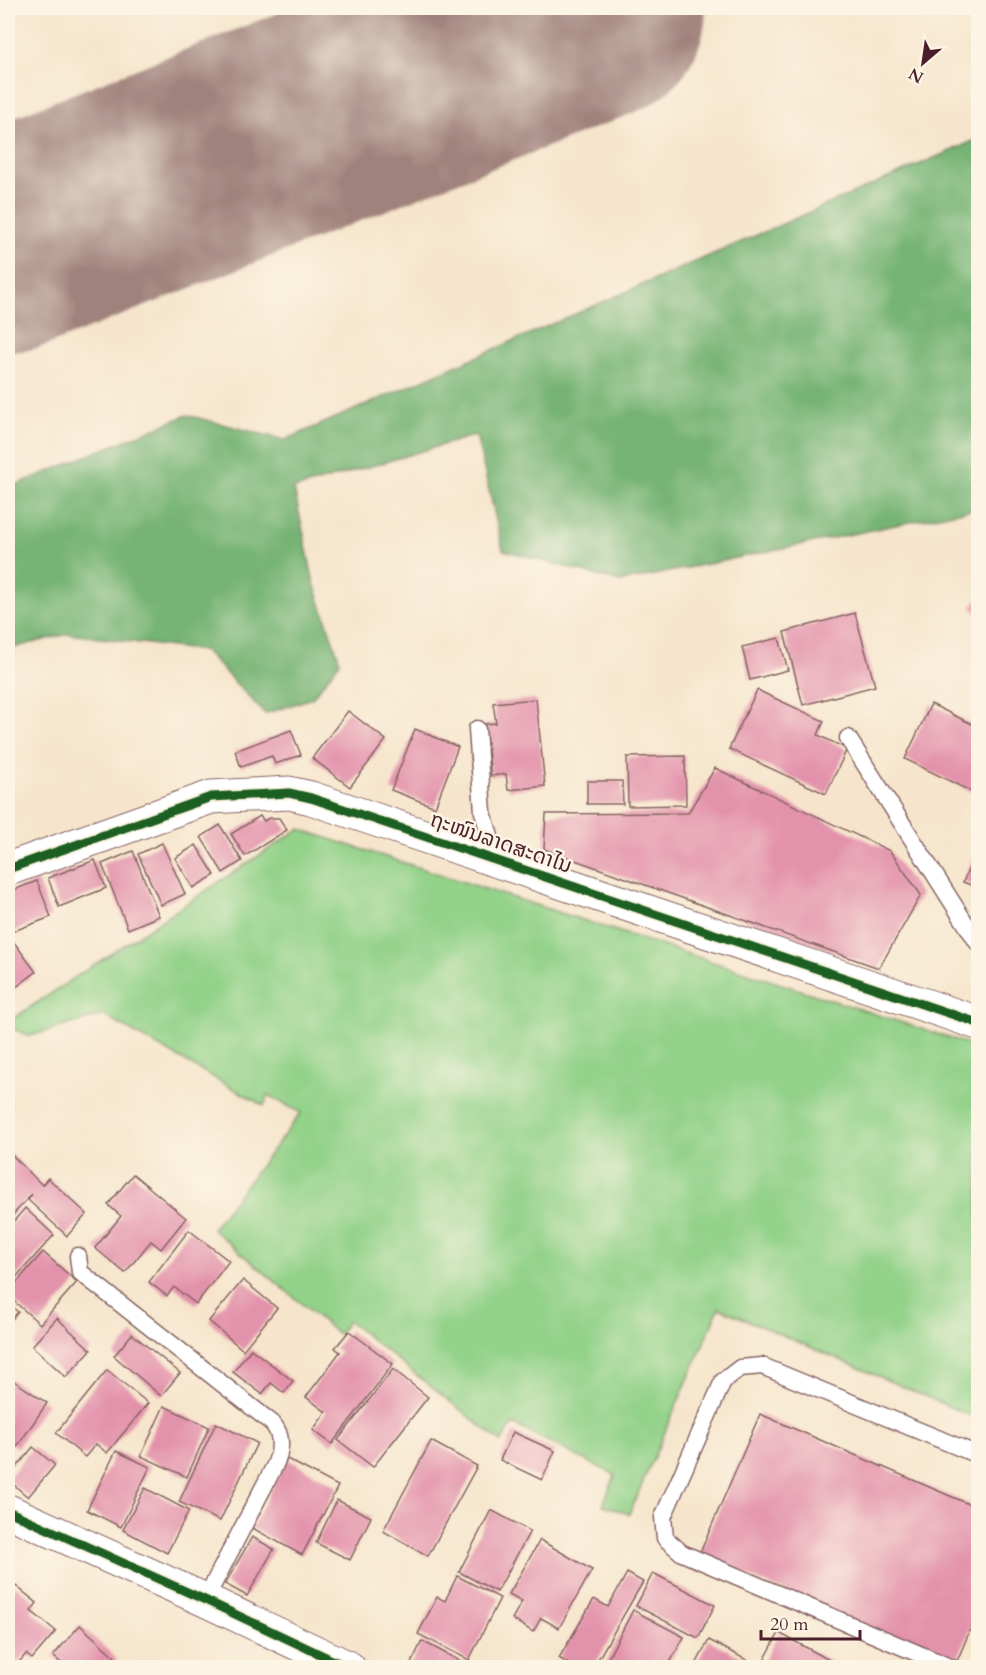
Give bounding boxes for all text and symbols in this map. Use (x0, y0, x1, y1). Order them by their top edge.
north arrow (893, 33, 953, 93)
text: N (905, 62, 928, 88)
street label: ຖະໜົນລາດສະດາໄນ (426, 805, 576, 881)
scale bar (761, 1603, 860, 1641)
text: 20 m (770, 1612, 809, 1637)

